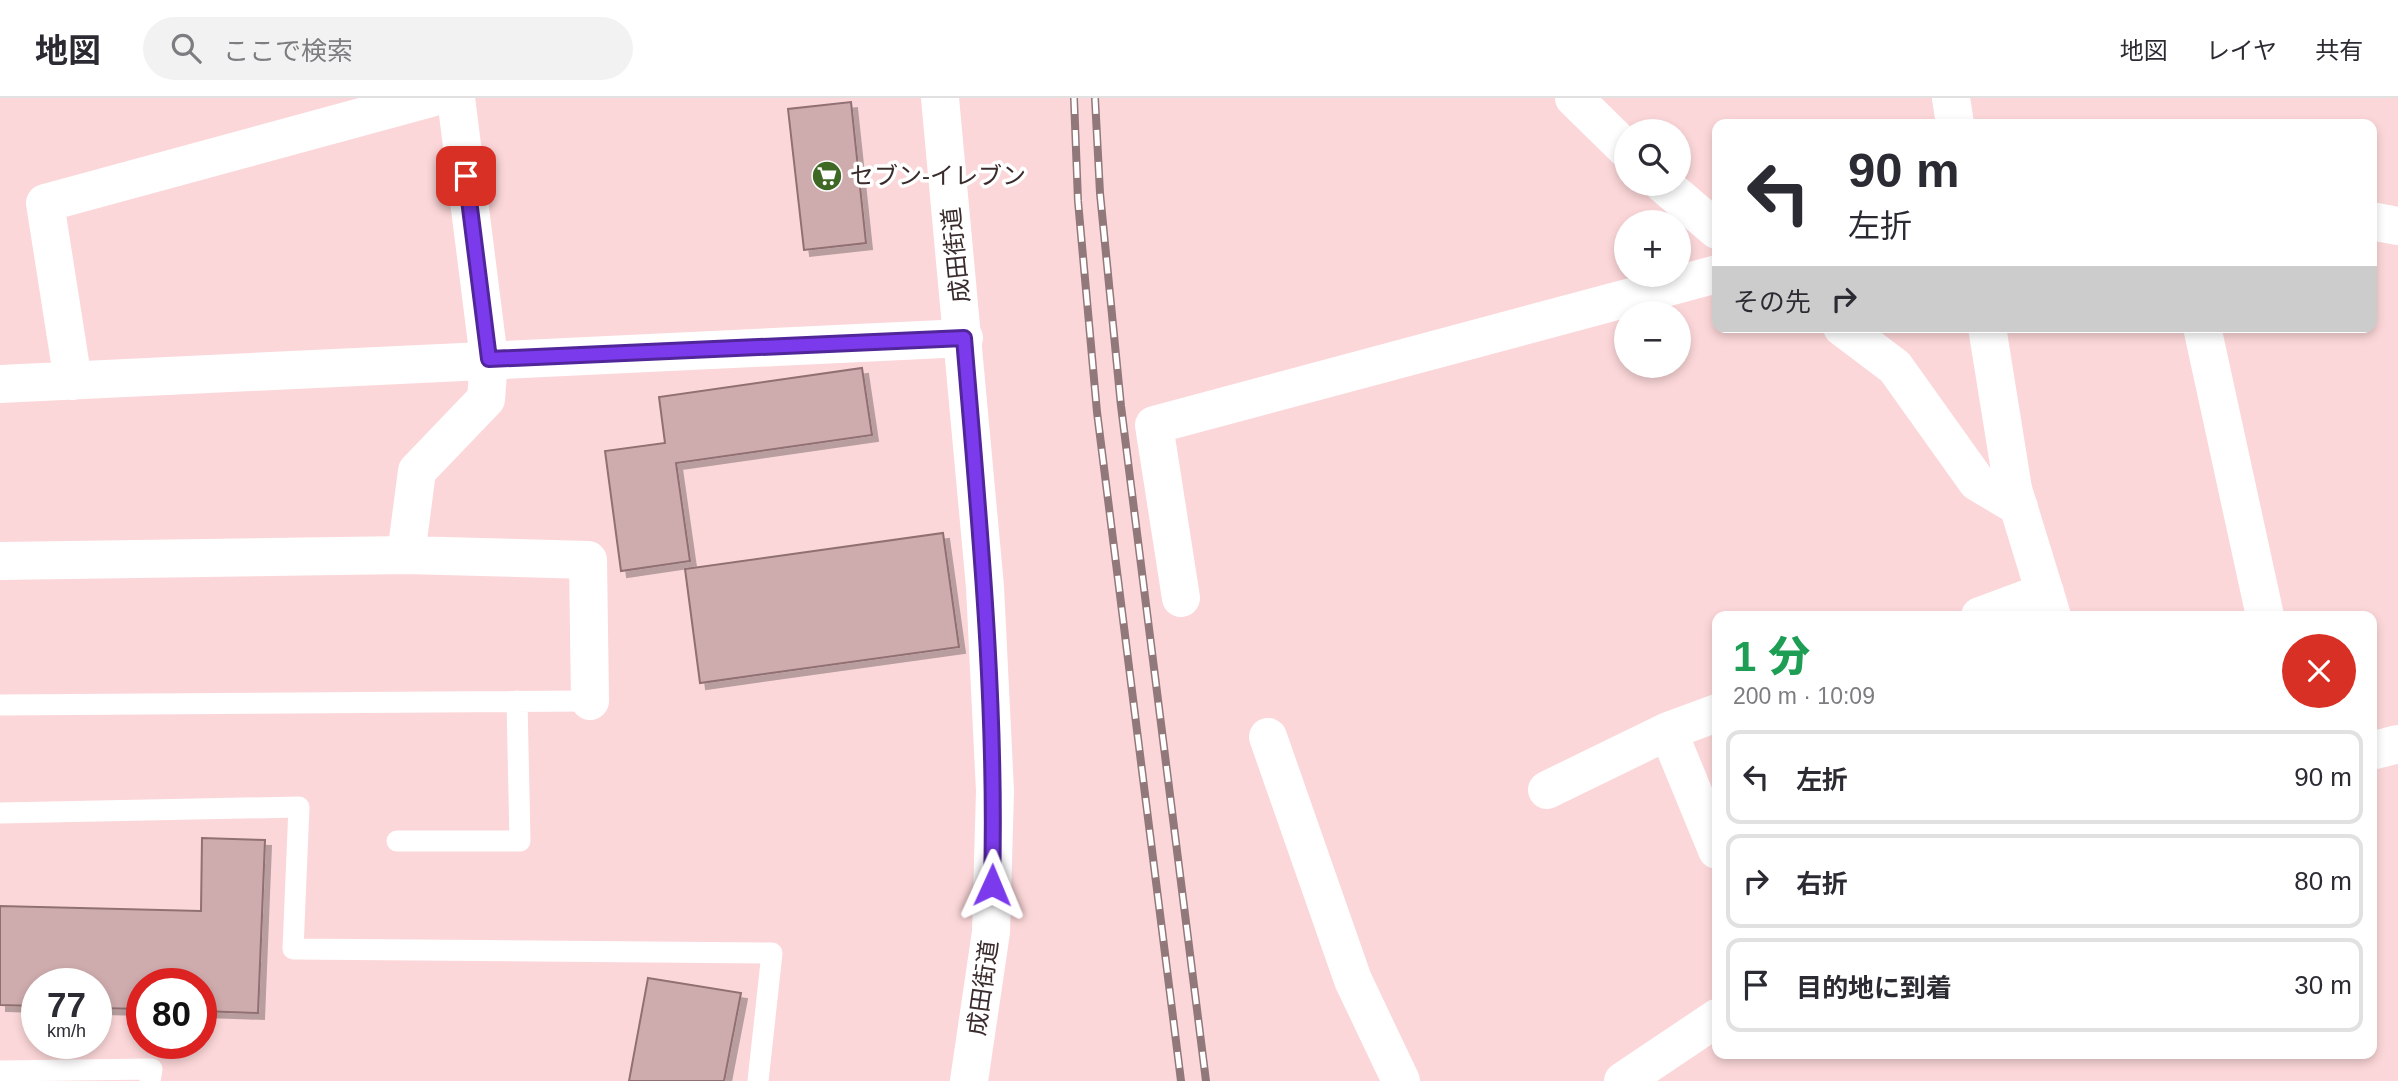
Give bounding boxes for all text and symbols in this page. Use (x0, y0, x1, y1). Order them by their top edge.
search box (143, 17, 633, 80)
icon: search (167, 29, 205, 67)
text: 地図 (35, 32, 101, 69)
text: ここで検索 (223, 36, 353, 66)
text: 地図 (2120, 37, 2168, 64)
text: レイヤ (2206, 37, 2277, 64)
text: 共有 (2315, 37, 2363, 64)
map controls (1614, 119, 1691, 378)
button: search (1614, 119, 1691, 196)
text: 90 m (1848, 143, 1960, 197)
pin (436, 146, 496, 206)
icon: left (1733, 147, 1824, 238)
icon: arrive (447, 157, 485, 195)
supermarket icon: セブン-イレブン (810, 159, 844, 193)
place label: セブン-イレブン (850, 162, 1026, 189)
street label: 成田街道 (937, 206, 974, 304)
text: 左折 (1848, 208, 1912, 244)
button: + (1614, 210, 1691, 287)
icon: right (1825, 280, 1863, 318)
text: その先 (1733, 287, 1811, 317)
button: − (1614, 301, 1691, 378)
text: 1 分 (1733, 633, 1810, 680)
button: close (2282, 634, 2356, 708)
text: 200 m · 10:09 (1733, 683, 1875, 709)
icon: left (1737, 758, 1775, 796)
text: 90 m (2294, 762, 2352, 792)
text: 左折 (1796, 765, 1848, 795)
position arrow (955, 848, 1029, 922)
icon: right (1737, 862, 1775, 900)
text: 80 m (2294, 866, 2352, 896)
text: 右折 (1796, 869, 1848, 899)
street label: 成田街道 (962, 939, 1003, 1037)
icon: arrive (1737, 966, 1775, 1004)
speed limit sign: 80 (126, 968, 217, 1059)
text: 30 m (2294, 970, 2352, 1000)
text: 目的地に到着 (1796, 973, 1952, 1003)
text: 77 (47, 985, 86, 1024)
text: km/h (47, 1021, 86, 1041)

